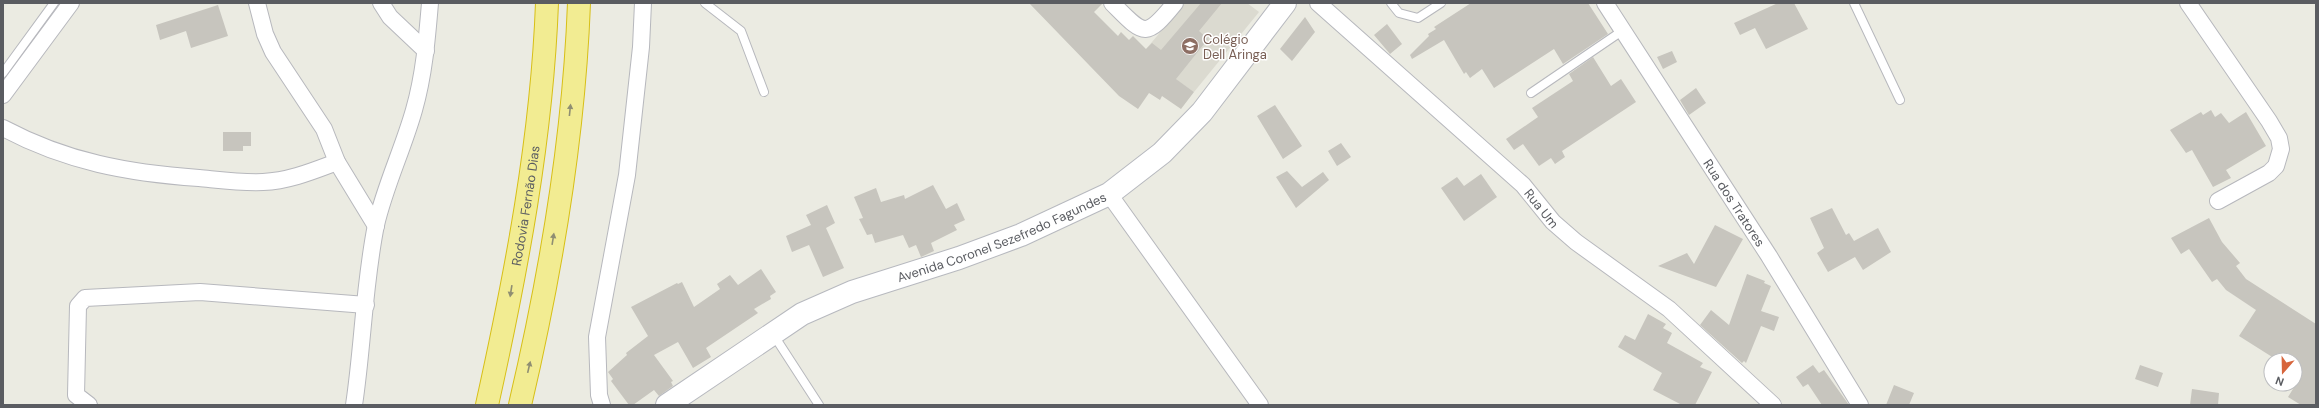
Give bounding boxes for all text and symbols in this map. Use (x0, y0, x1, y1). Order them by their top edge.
place label: Colégio Dell Aringa (1203, 31, 1267, 63)
school or university icon: Colégio Dell Aringa (1180, 36, 1200, 56)
one-way arrow (567, 104, 574, 117)
street label: Rodovia Fernão Dias (508, 145, 544, 267)
street label: Rua dos Tratores (1699, 156, 1769, 250)
street label: Rua Um (1520, 185, 1562, 232)
street label: Avenida Coronel Sezefredo Fagundes (895, 188, 1109, 286)
one-way arrow (550, 233, 556, 245)
one-way arrow (508, 285, 514, 297)
north arrow (2263, 352, 2303, 392)
one-way arrow (527, 361, 533, 373)
text: N (2273, 373, 2286, 389)

